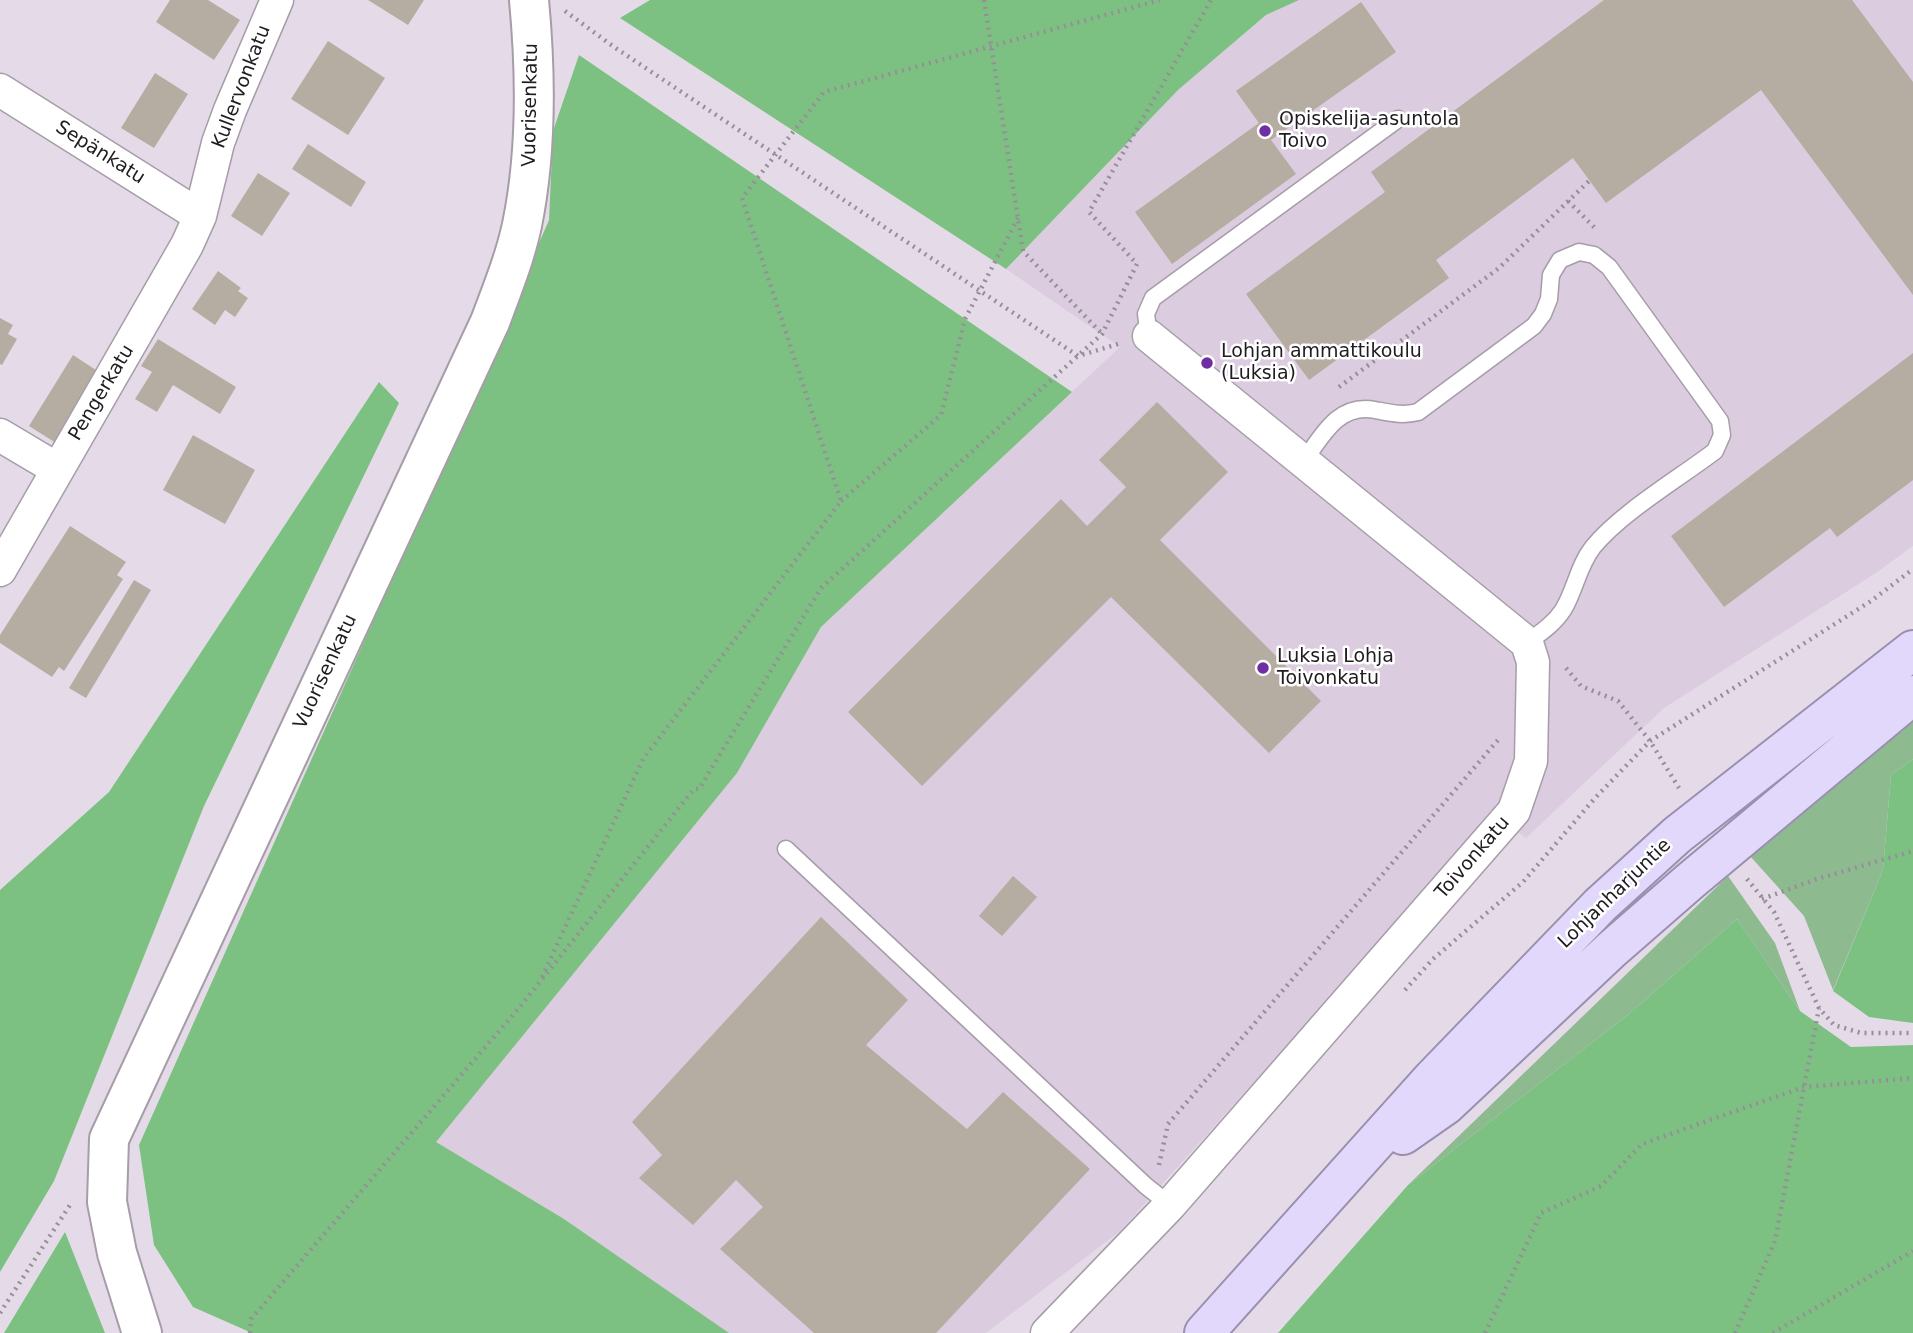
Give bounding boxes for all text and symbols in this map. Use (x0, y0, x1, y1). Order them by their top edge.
street label: Kullervonkatu (208, 22, 276, 152)
street label: Vuorisenkatu (519, 43, 543, 167)
place label: Opiskelija-asuntola Toivo (1279, 109, 1459, 153)
street label: Sepänkatu (51, 116, 149, 190)
marker: Opiskelija-asuntola Toivo (1257, 123, 1273, 139)
street label: Pengerkatu (64, 341, 140, 445)
place label: Lohjan ammattikoulu (Luksia) (1221, 341, 1422, 385)
marker: Lohjan ammattikoulu (Luksia) (1199, 355, 1215, 371)
street label: Vuorisenkatu (289, 611, 363, 733)
place label: Luksia Lohja Toivonkatu (1277, 646, 1394, 690)
marker: Luksia Lohja Toivonkatu (1255, 660, 1271, 676)
street label: Toivonkatu (1431, 812, 1515, 904)
street label: Lohjanharjuntie (1554, 834, 1676, 954)

